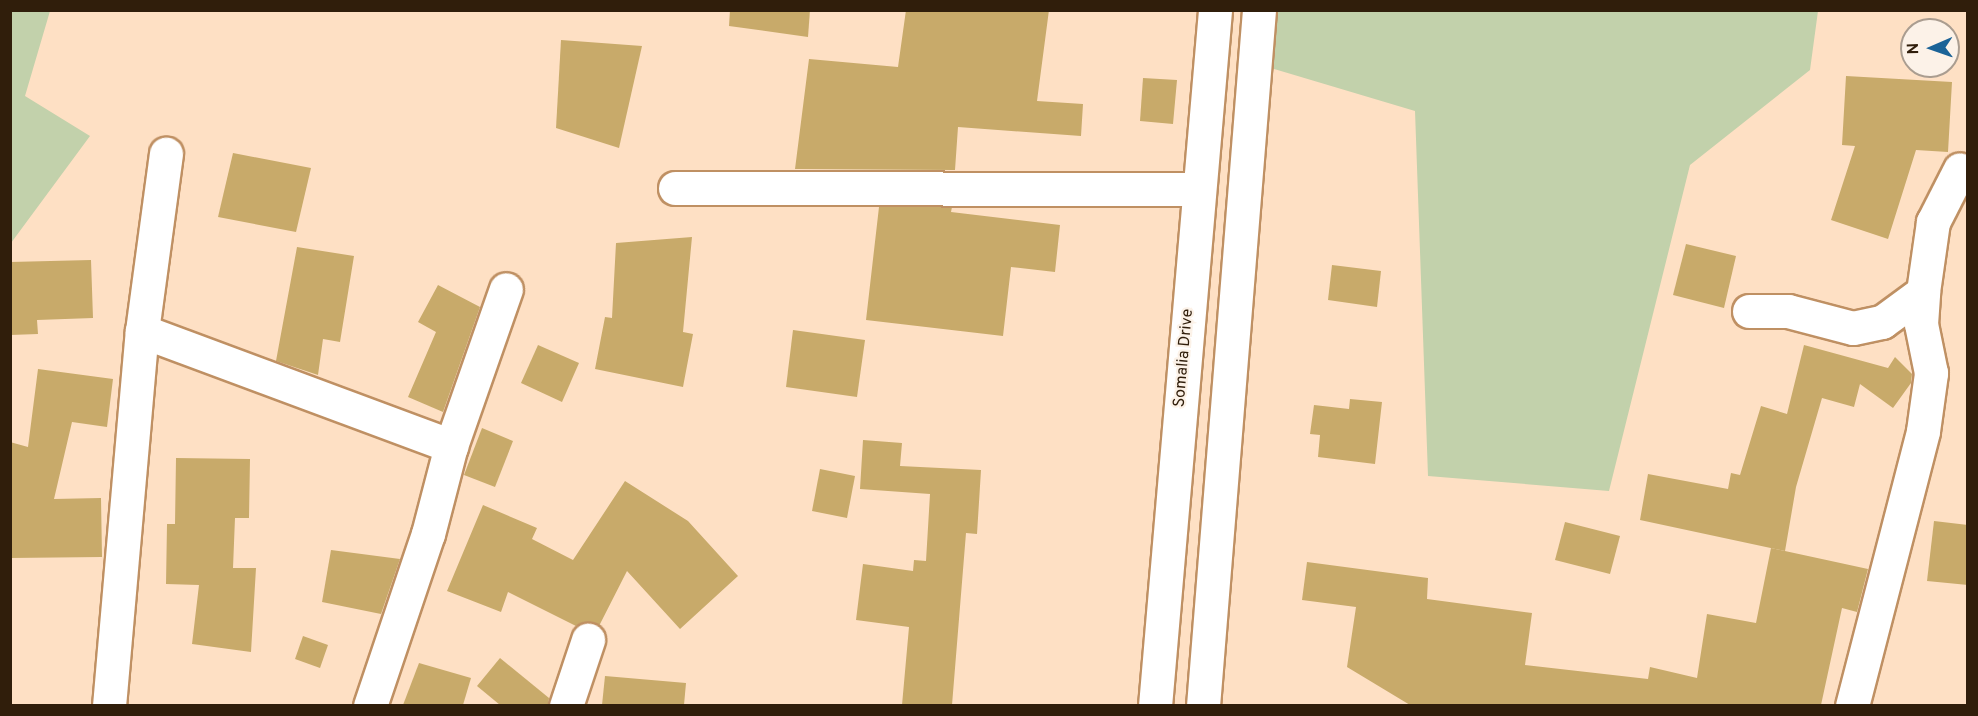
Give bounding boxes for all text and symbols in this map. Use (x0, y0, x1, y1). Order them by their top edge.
north arrow (1900, 18, 1960, 78)
text: N (1904, 42, 1924, 55)
street label: Somalia Drive (1170, 308, 1198, 408)

